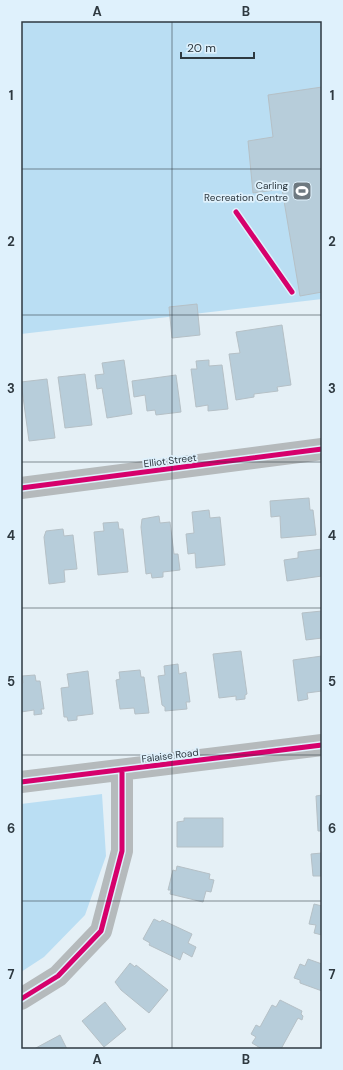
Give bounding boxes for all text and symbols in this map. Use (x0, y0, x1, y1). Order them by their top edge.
text: A (92, 3, 102, 20)
text: B (242, 3, 250, 20)
scale bar (181, 34, 254, 60)
text: 20 m (187, 40, 216, 56)
text: 1 (9, 87, 13, 104)
text: 1 (330, 87, 334, 104)
place label: Carling Recreation Centre (204, 179, 288, 204)
sports icon: Carling Recreation Centre (291, 180, 313, 202)
text: 2 (7, 233, 15, 250)
text: 2 (328, 233, 336, 250)
text: 3 (7, 380, 15, 397)
text: 3 (328, 380, 336, 397)
street label: Elliot Street (143, 451, 197, 470)
text: 4 (7, 527, 15, 544)
text: 4 (328, 527, 336, 544)
text: 5 (7, 673, 15, 690)
text: 5 (328, 673, 336, 690)
street label: Falaise Road (141, 746, 199, 765)
text: 6 (7, 820, 15, 837)
text: 6 (328, 820, 336, 837)
text: 7 (8, 966, 15, 983)
text: 7 (329, 966, 336, 983)
text: A (92, 1051, 102, 1068)
text: B (242, 1051, 250, 1068)

